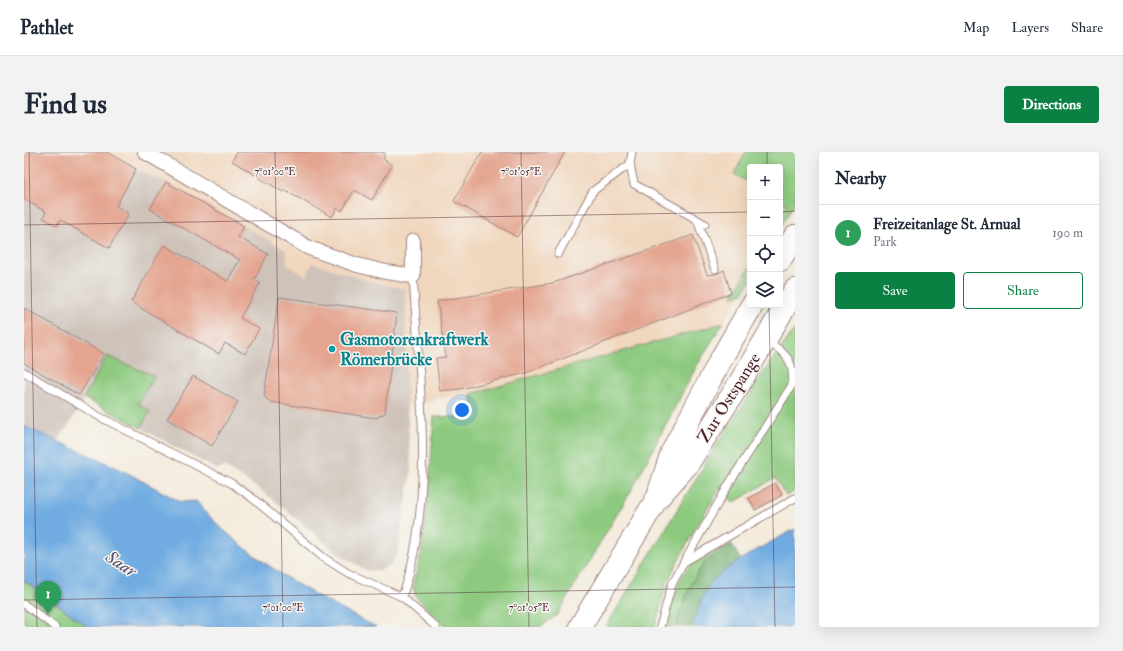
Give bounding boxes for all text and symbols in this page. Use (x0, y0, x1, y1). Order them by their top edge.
text: Pathlet (20, 16, 74, 40)
text: Map (963, 19, 989, 36)
text: Layers (1011, 19, 1049, 36)
text: Share (1071, 19, 1103, 36)
button: Directions (1004, 86, 1099, 123)
text: Find us (24, 87, 107, 122)
map controls (747, 164, 783, 308)
button: + (747, 164, 783, 200)
text: 7°01'00"E (254, 166, 296, 178)
text: 7°01'05"E (501, 166, 541, 178)
text: Nearby (835, 168, 886, 189)
button: − (747, 200, 783, 236)
text: Freizeitanlage St. Arnual (873, 215, 1021, 234)
text: 1 (846, 225, 850, 241)
text: 190 m (1052, 225, 1083, 241)
text: Park (873, 234, 897, 250)
button: locate (747, 236, 783, 272)
button: layers (747, 272, 783, 308)
button: Save (835, 272, 955, 309)
button: Share (963, 272, 1083, 309)
place label: Gasmotorenkraftwerk Römerbrücke (340, 329, 489, 370)
marker: Gasmotorenkraftwerk Römerbrücke (327, 344, 337, 354)
street label: Zur Ostspange (693, 349, 766, 447)
your location (452, 400, 472, 420)
water label: Saar (100, 545, 142, 583)
pin: 1 (35, 581, 61, 614)
text: 7°01'00"E (262, 602, 304, 614)
text: 7°01'05"E (509, 602, 549, 614)

